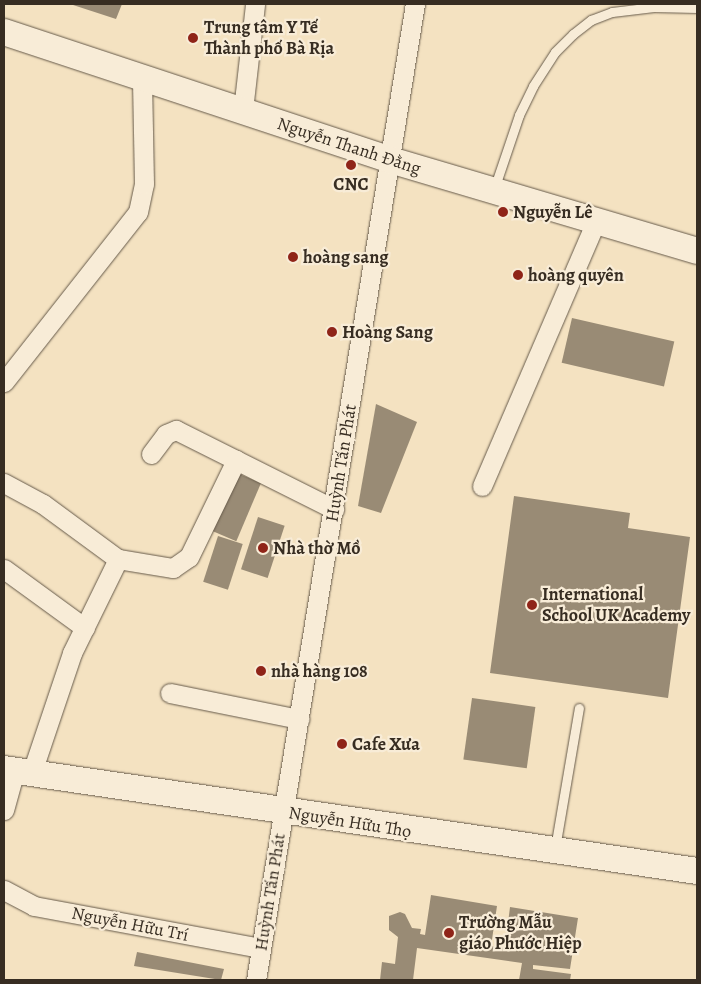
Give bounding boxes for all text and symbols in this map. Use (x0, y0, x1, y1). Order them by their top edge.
place label: Trung tâm Y Tế Thành phố Bà Rịa (204, 17, 334, 59)
marker: Trung tâm Y Tế Thành phố Bà Rịa (186, 31, 200, 45)
street label: Nguyễn Thanh Đằng (274, 113, 424, 179)
marker: CNC (345, 159, 357, 171)
place label: CNC (333, 173, 369, 195)
place label: Nguyễn Lê (513, 201, 592, 223)
marker: Nguyễn Lê (497, 206, 509, 218)
place label: hoàng sang (303, 246, 388, 268)
marker: hoàng sang (287, 251, 299, 263)
place label: hoàng quyên (528, 264, 624, 286)
marker: hoàng quyên (512, 269, 524, 281)
place label: Hoàng Sang (342, 321, 433, 343)
marker: Hoàng Sang (326, 326, 338, 338)
street label: Huỳnh Tấn Phát (321, 403, 361, 523)
place label: Nhà thờ Mồ (273, 537, 360, 559)
marker: Nhà thờ Mồ (257, 542, 269, 554)
place label: International School UK Academy (542, 584, 690, 626)
marker: International School UK Academy (526, 599, 538, 611)
place label: nhà hàng 108 (271, 660, 368, 682)
marker: nhà hàng 108 (255, 665, 267, 677)
place label: Cafe Xưa (352, 733, 420, 755)
marker: Cafe Xưa (336, 738, 348, 750)
street label: Nguyễn Hữu Thọ (287, 802, 413, 842)
street label: Huỳnh Tấn Phát (250, 832, 290, 952)
street label: Nguyễn Hữu Trí (70, 902, 190, 946)
place label: Trường Mẫu giáo Phước Hiệp (459, 912, 582, 954)
marker: Trường Mẫu giáo Phước Hiệp (443, 927, 455, 939)

